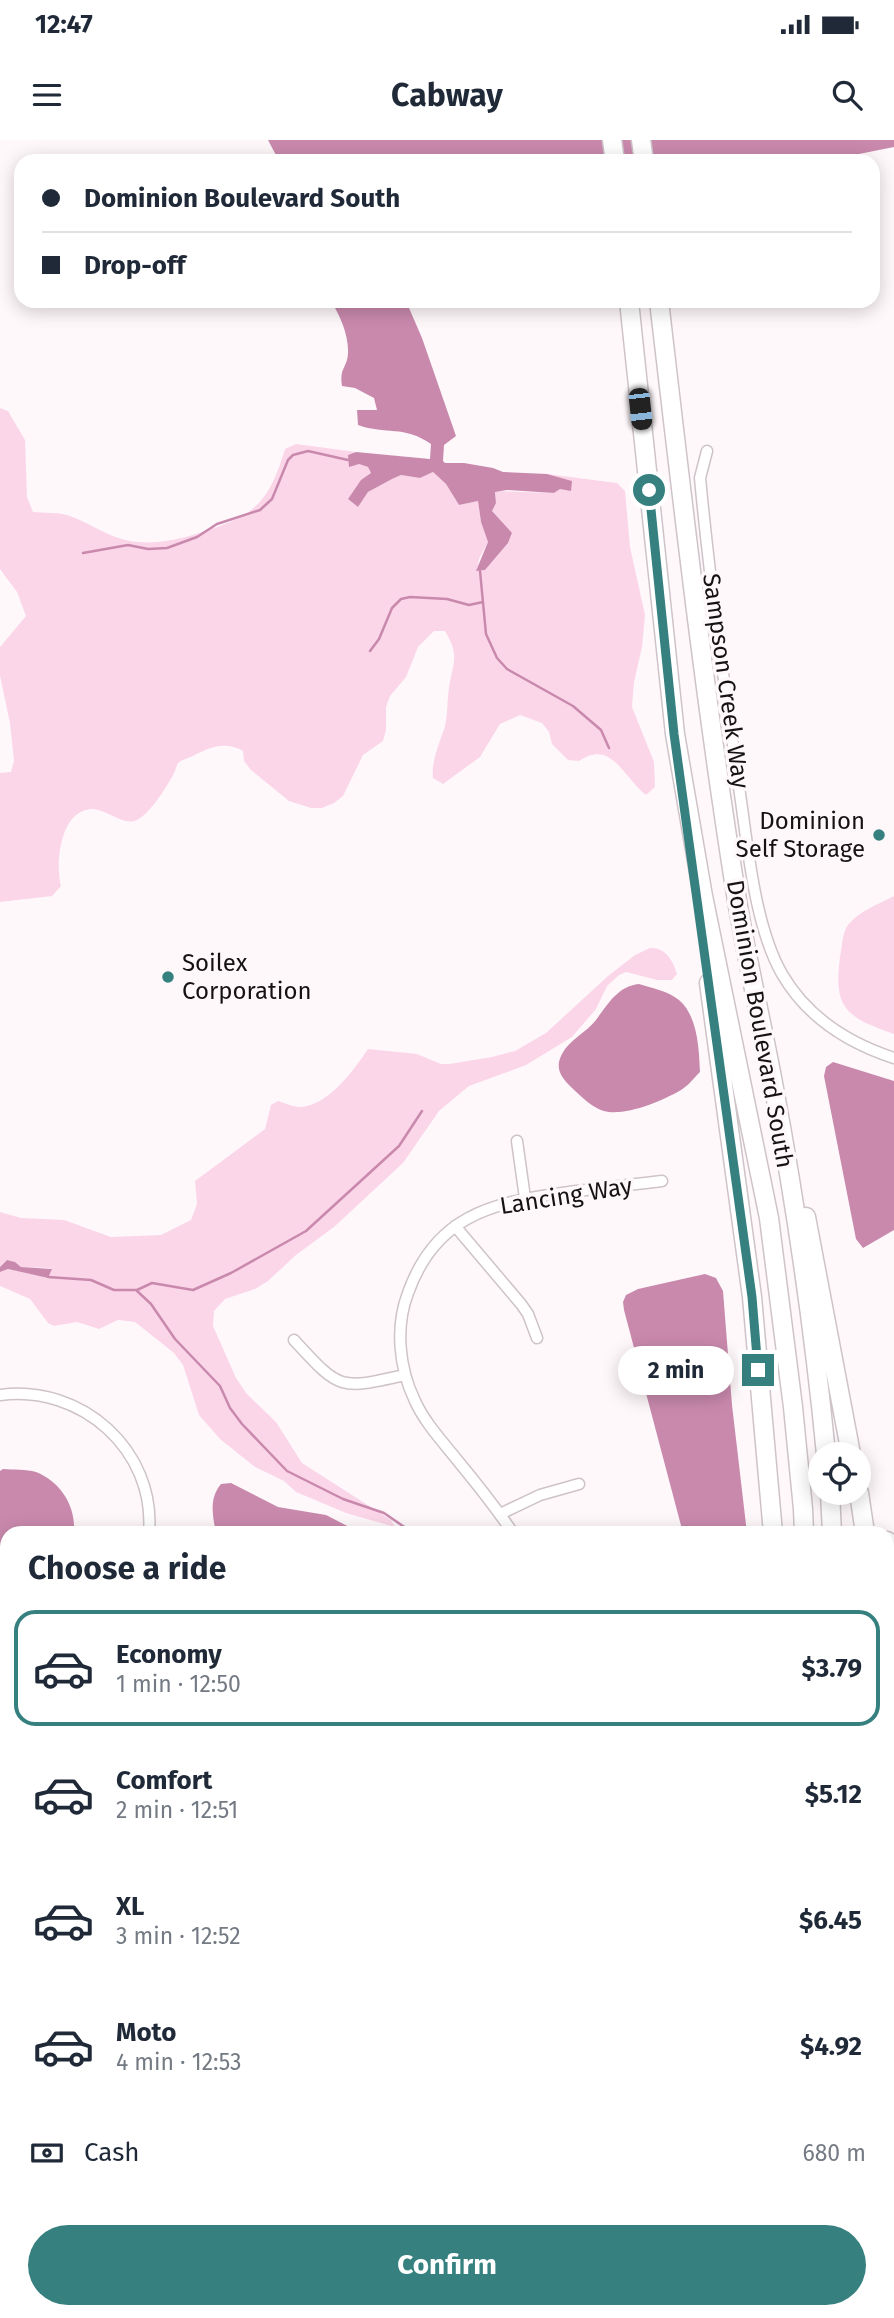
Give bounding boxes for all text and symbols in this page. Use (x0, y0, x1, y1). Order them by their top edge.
text: 12:47 (35, 9, 93, 40)
icon: menu (28, 76, 66, 114)
text: Cabway (391, 76, 503, 114)
icon: search (828, 76, 866, 114)
text: Dominion Boulevard South (84, 183, 400, 214)
text: Drop-off (84, 250, 186, 281)
car (628, 387, 653, 431)
route start (633, 474, 665, 506)
street label: Sampson Creek Way (697, 572, 755, 790)
place label: Dominion Self Storage (736, 807, 865, 863)
marker: Dominion Self Storage (871, 827, 887, 843)
street label: Dominion Boulevard South (721, 878, 799, 1170)
place label: Soilex Corporation (182, 949, 312, 1005)
marker: Soilex Corporation (160, 969, 176, 985)
street label: Lancing Way (498, 1172, 634, 1220)
callout: 2 min (618, 1346, 734, 1394)
route end (742, 1354, 774, 1386)
text: 2 min (648, 1356, 704, 1384)
map controls (808, 1442, 871, 1505)
button: locate (808, 1442, 871, 1505)
text: Choose a ride (28, 1549, 226, 1587)
icon: car (32, 1637, 95, 1700)
text: Economy (116, 1639, 222, 1670)
text: $3.79 (802, 1653, 862, 1684)
text: 1 min · 12:50 (116, 1670, 241, 1698)
icon: car (32, 1763, 95, 1826)
text: Comfort (116, 1765, 212, 1796)
text: $5.12 (805, 1779, 862, 1810)
text: 2 min · 12:51 (116, 1796, 238, 1824)
icon: car (32, 1889, 95, 1952)
text: XL (116, 1891, 144, 1922)
text: $6.45 (799, 1905, 862, 1936)
text: 3 min · 12:52 (116, 1922, 241, 1950)
icon: car (32, 2015, 95, 2078)
text: Moto (116, 2017, 176, 2048)
text: $4.92 (800, 2031, 862, 2062)
text: 4 min · 12:53 (116, 2048, 242, 2076)
icon: cash (28, 2134, 66, 2172)
text: Cash (84, 2137, 140, 2168)
text: 680 m (802, 2139, 866, 2167)
button: Confirm (28, 2225, 866, 2305)

